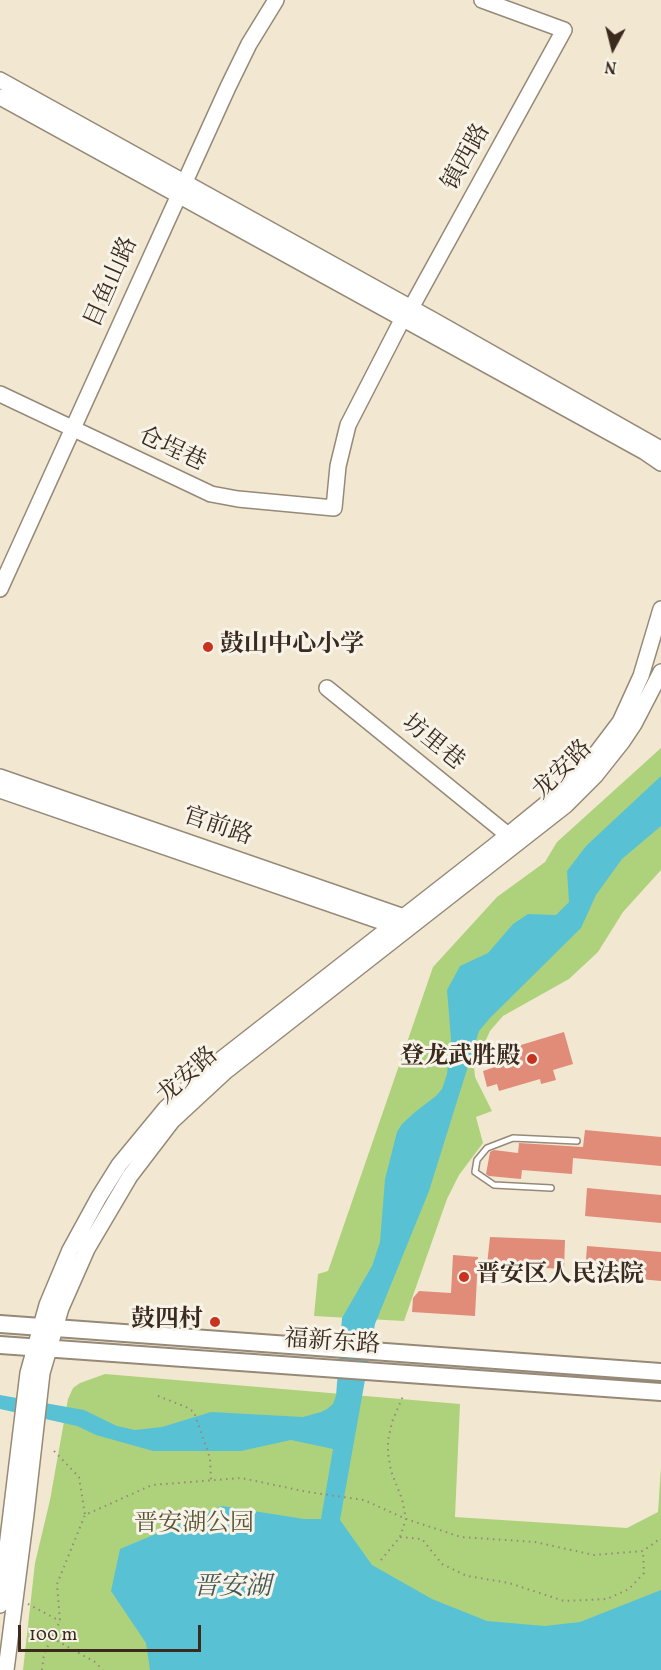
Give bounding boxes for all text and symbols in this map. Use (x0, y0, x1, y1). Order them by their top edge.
north arrow (583, 18, 643, 78)
text: N (604, 54, 618, 77)
street label: 镇西路 (438, 120, 498, 196)
street label: 目鱼山路 (80, 233, 146, 333)
street label: 仓埕巷 (132, 423, 210, 479)
place label: 鼓山中心小学 (220, 633, 364, 661)
marker: 鼓山中心小学 (201, 640, 215, 654)
street label: 坊里巷 (395, 710, 469, 778)
street label: 龙安路 (528, 735, 600, 807)
street label: 官前路 (178, 803, 256, 853)
street label: 龙安路 (153, 1042, 225, 1112)
place label: 登龙武胜殿 (400, 1045, 520, 1073)
marker: 登龙武胜殿 (525, 1052, 539, 1066)
place label: 晋安区人民法院 (476, 1263, 644, 1291)
marker: 晋安区人民法院 (457, 1270, 471, 1284)
place label: 鼓四村 (131, 1308, 203, 1336)
marker: 鼓四村 (208, 1315, 222, 1329)
street label: 福新东路 (283, 1326, 381, 1362)
park label: 晋安湖公园 (134, 1512, 254, 1540)
water label: 晋安湖 (193, 1573, 271, 1605)
scale bar (21, 1613, 204, 1651)
text: 100 m (29, 1623, 78, 1648)

